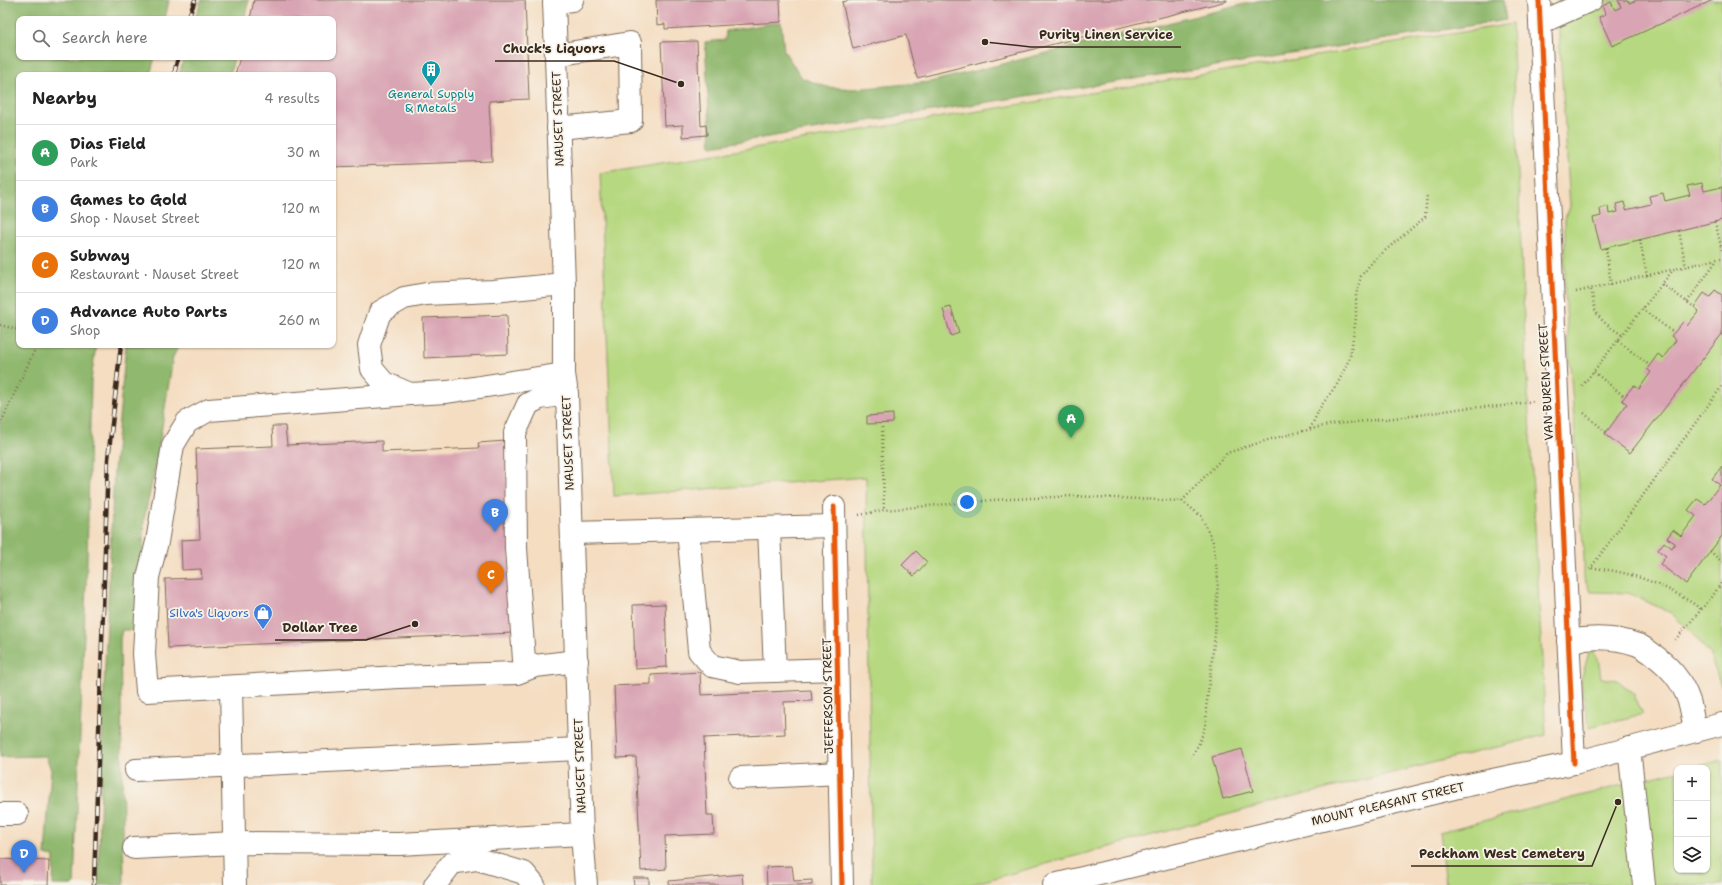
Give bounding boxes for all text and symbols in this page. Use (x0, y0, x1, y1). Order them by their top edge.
search box (16, 16, 336, 60)
callout: Purity Linen Service (1031, 22, 1181, 47)
text: Purity Linen Service (1039, 26, 1173, 43)
icon: search (30, 27, 52, 49)
text: Search here (62, 28, 148, 48)
callout: Chuck's Liquors (495, 36, 614, 61)
text: Chuck's Liquors (503, 40, 605, 57)
building icon: General Supply & Metals (420, 59, 442, 87)
street label: NAUSET STREET (548, 70, 568, 167)
place label: General Supply & Metals (388, 86, 474, 116)
text: Nearby (32, 87, 97, 109)
text: 4 results (264, 90, 320, 107)
text: Dias Field (70, 134, 146, 154)
text: A (40, 144, 50, 161)
text: 30 m (286, 144, 320, 161)
text: Park (70, 154, 98, 171)
text: Games to Gold (70, 190, 187, 210)
text: B (41, 200, 49, 217)
text: 120 m (282, 200, 320, 217)
text: Shop · Nauset Street (70, 210, 200, 227)
text: Subway (70, 246, 130, 266)
text: C (41, 256, 49, 273)
text: 120 m (282, 256, 320, 273)
text: Restaurant · Nauset Street (70, 266, 239, 283)
text: Advance Auto Parts (70, 302, 227, 322)
text: D (40, 312, 50, 329)
text: 260 m (278, 312, 320, 329)
text: Shop (70, 322, 100, 339)
street label: VAN BUREN STREET (1535, 322, 1557, 441)
street label: NAUSET STREET (558, 394, 578, 491)
pin: A (1058, 405, 1084, 438)
your location (957, 492, 977, 512)
pin: B (482, 499, 508, 532)
pin: C (478, 561, 504, 594)
shop icon: Silva's Liquors (252, 602, 274, 630)
place label: Silva's Liquors (169, 605, 249, 621)
callout: Dollar Tree (275, 615, 366, 640)
text: Dollar Tree (282, 619, 358, 636)
street label: JEFFERSON STREET (819, 637, 837, 754)
street label: NAUSET STREET (570, 717, 590, 814)
map controls (1674, 765, 1710, 873)
button: + (1674, 765, 1710, 801)
street label: MOUNT PLEASANT STREET (1310, 778, 1467, 829)
button: − (1674, 801, 1710, 837)
button: layers (1674, 837, 1710, 873)
pin: D (11, 840, 37, 873)
callout: Peckham West Cemetery (1411, 841, 1592, 866)
text: Peckham West Cemetery (1419, 845, 1585, 862)

